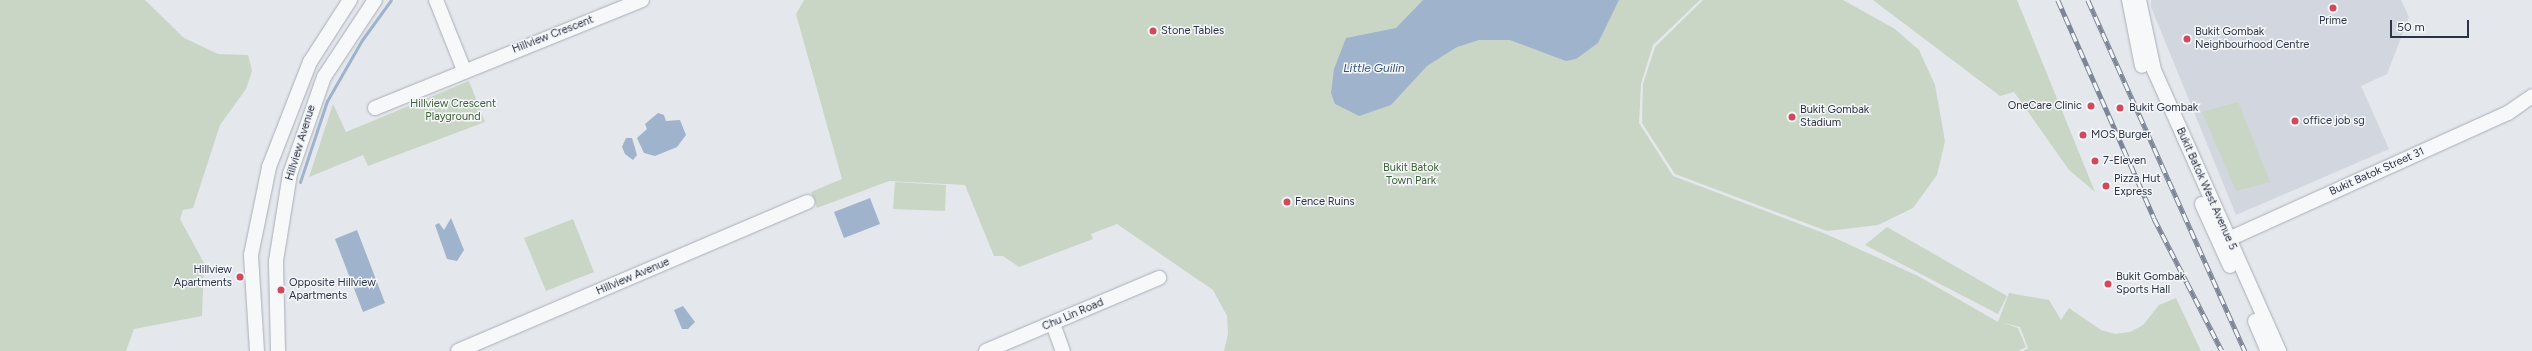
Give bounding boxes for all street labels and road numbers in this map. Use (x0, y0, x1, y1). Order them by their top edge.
street label: Hillview Crescent (510, 13, 596, 57)
street label: Hillview Avenue (283, 104, 319, 182)
street label: Bukit Batok West Avenue 5 (2173, 126, 2239, 252)
street label: Bukit Batok Street 31 (2327, 145, 2427, 199)
street label: Hillview Avenue (594, 256, 672, 298)
street label: Chu Lin Road (1040, 296, 1106, 334)

